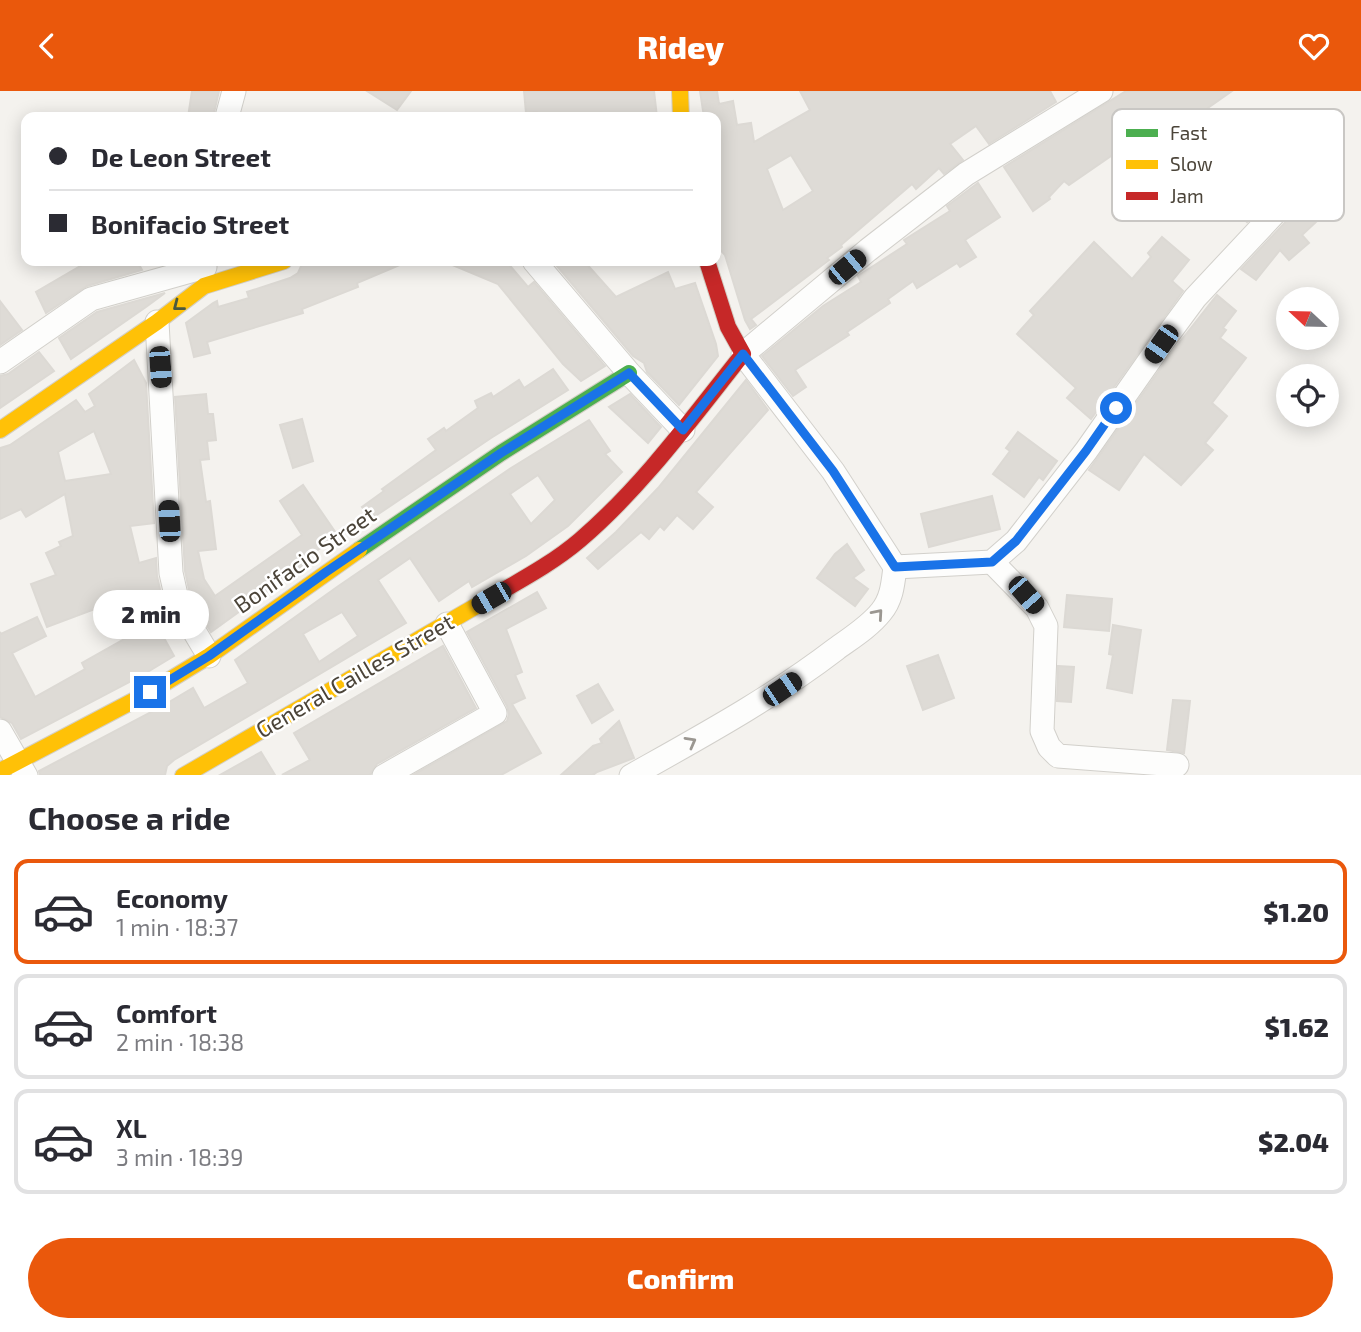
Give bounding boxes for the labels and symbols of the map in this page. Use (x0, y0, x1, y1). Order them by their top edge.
legend (1112, 109, 1344, 221)
text: Fast (1170, 121, 1207, 144)
text: Slow (1170, 152, 1213, 175)
text: Jam (1170, 184, 1204, 207)
car (825, 245, 870, 289)
north arrow (1276, 287, 1339, 350)
one-way arrow (173, 298, 186, 311)
car (1141, 321, 1182, 367)
car (149, 345, 172, 389)
route start (1100, 392, 1132, 424)
car (158, 499, 181, 543)
street label: Bonifacio Street (228, 500, 381, 618)
car (1005, 572, 1048, 618)
car (468, 578, 515, 618)
callout: 2 min (92, 591, 208, 639)
street label: General Cailles Street (251, 607, 459, 743)
one-way arrow (870, 609, 882, 622)
car (759, 669, 806, 709)
route end (134, 676, 166, 708)
one-way arrow (684, 737, 696, 750)

